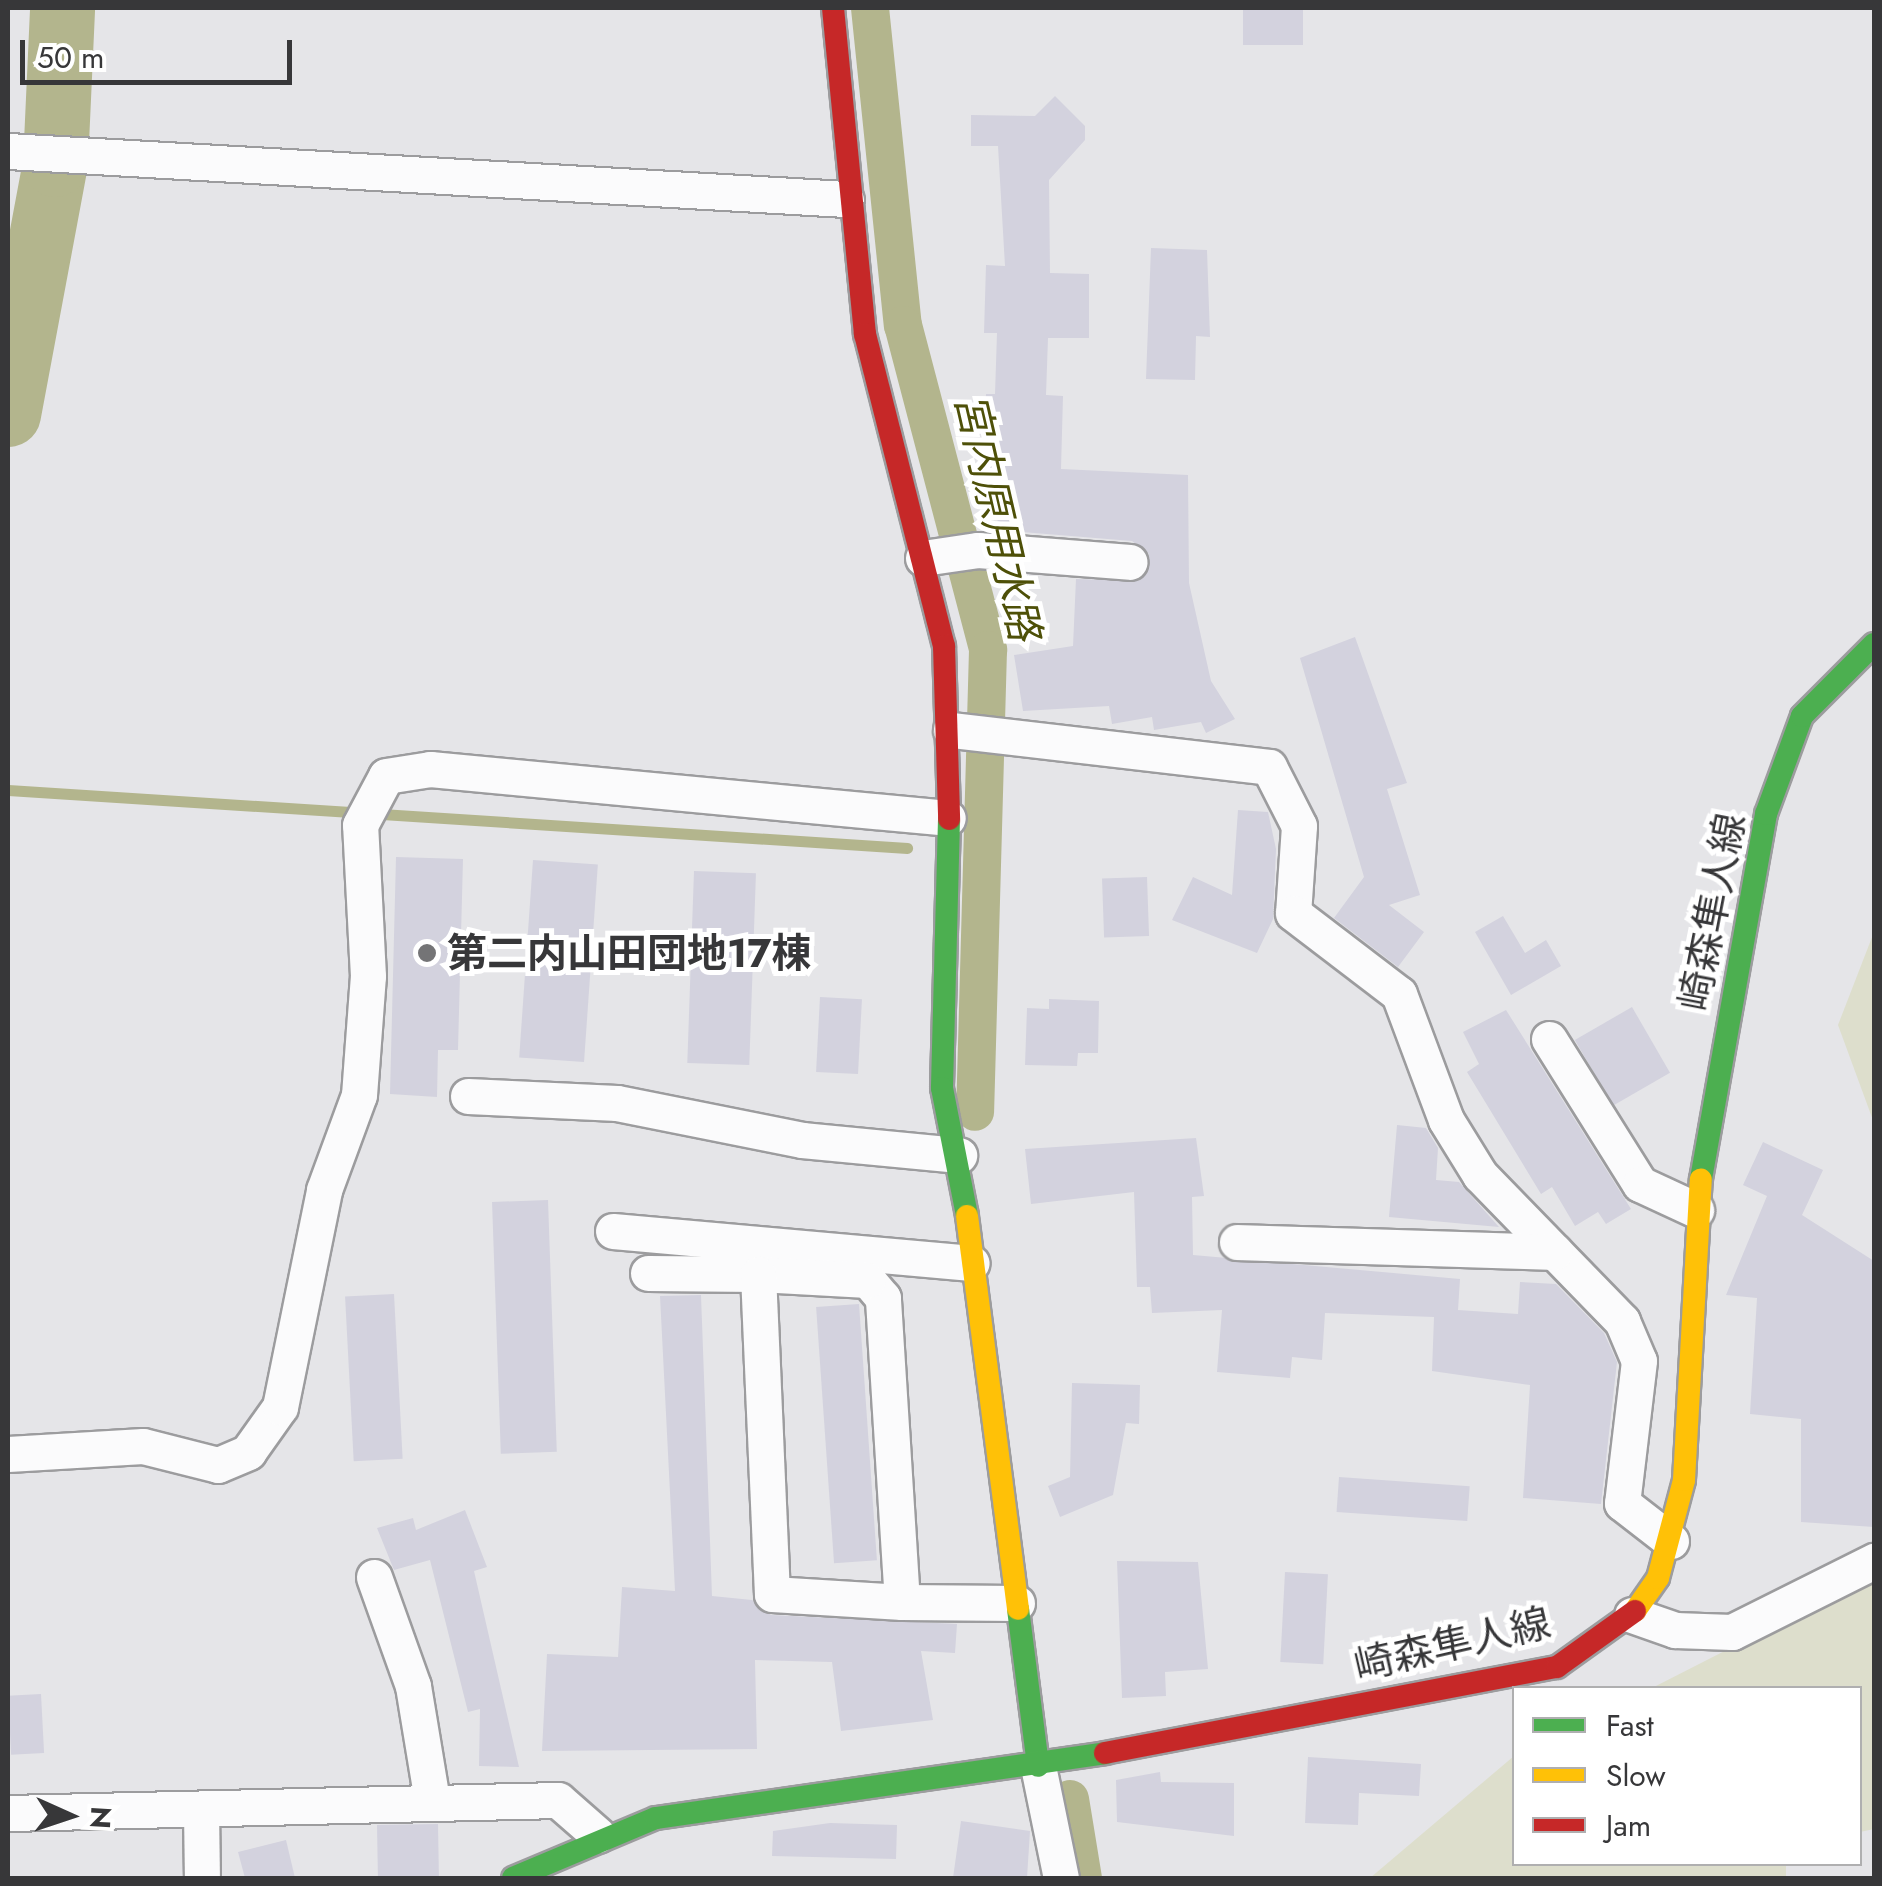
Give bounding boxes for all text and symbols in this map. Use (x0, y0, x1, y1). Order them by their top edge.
scale bar (25, 20, 298, 82)
text: 50 m (37, 36, 104, 79)
water label: 宮内原用水路 (944, 389, 1050, 645)
street label: 崎森隼人線 (1669, 809, 1755, 1015)
place label: 第二内山田団地17棟 (447, 929, 811, 977)
marker: 第二内山田団地17棟 (416, 942, 438, 964)
street label: 崎森隼人線 (1349, 1598, 1555, 1690)
legend (1512, 1686, 1862, 1866)
text: Fast (1606, 1704, 1654, 1747)
text: Slow (1606, 1754, 1666, 1797)
north arrow (20, 1766, 120, 1866)
text: Jam (1606, 1804, 1651, 1847)
text: N (79, 1805, 122, 1830)

